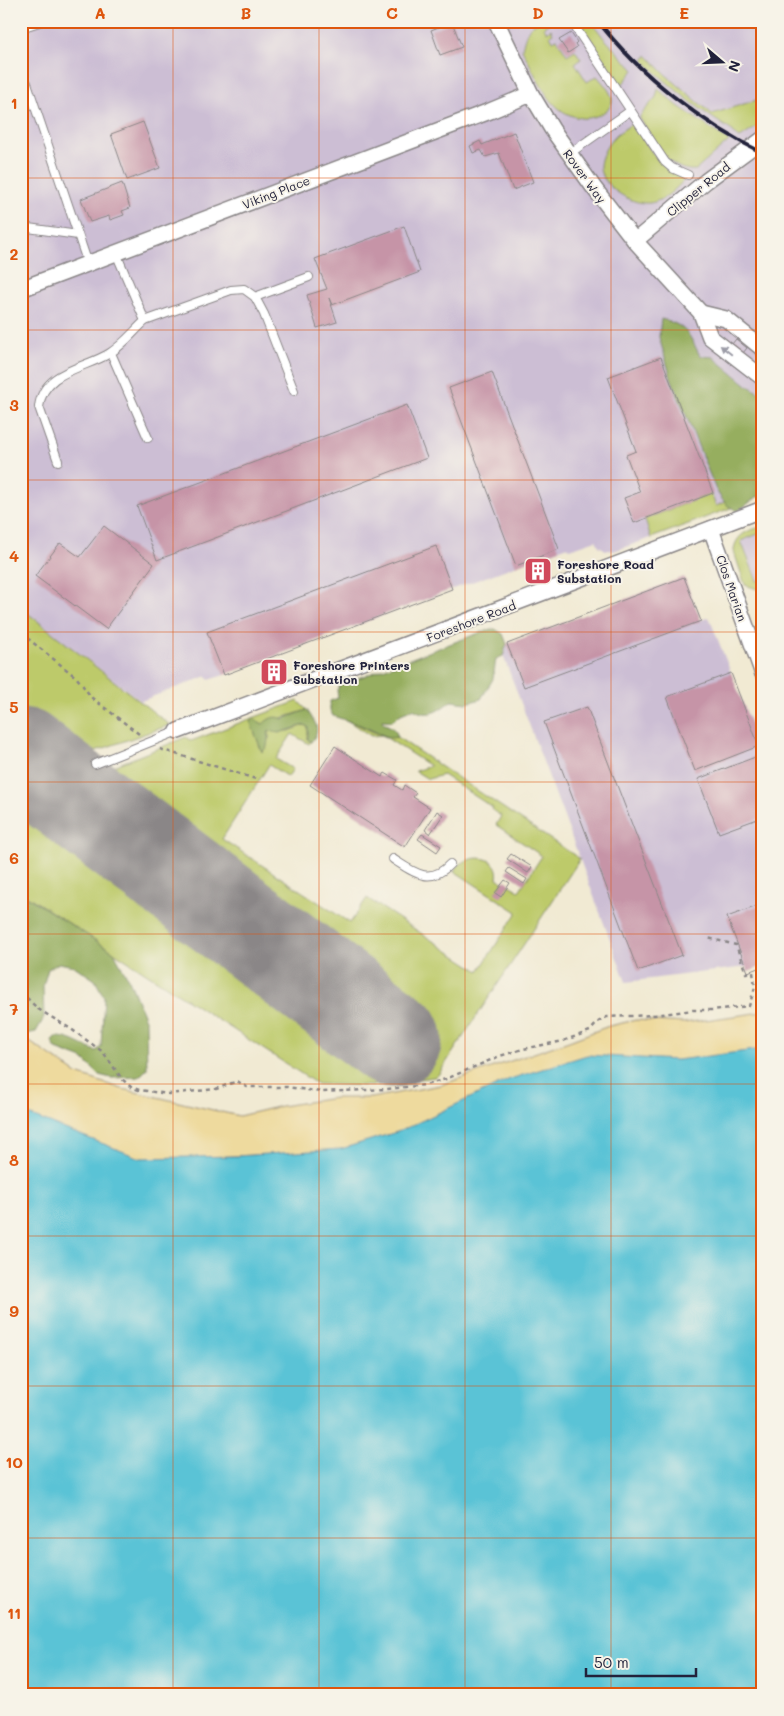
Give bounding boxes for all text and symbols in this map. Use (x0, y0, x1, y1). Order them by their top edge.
text: A (94, 2, 106, 23)
text: B (241, 2, 251, 23)
text: C (386, 2, 398, 23)
text: D (532, 2, 544, 23)
text: E (679, 2, 689, 23)
north arrow (696, 38, 746, 88)
text: N (724, 58, 745, 75)
text: 1 (10, 92, 18, 113)
street label: Rover Way (560, 146, 610, 206)
street label: Clipper Road (663, 158, 733, 220)
street label: Viking Place (240, 172, 312, 212)
text: 2 (10, 243, 19, 264)
one-way arrow (720, 344, 733, 355)
text: 3 (9, 394, 19, 415)
text: 4 (9, 545, 19, 566)
street label: Clos Marian (713, 553, 751, 623)
building icon: Foreshore Road Substation (523, 556, 553, 586)
place label: Foreshore Road Substation (557, 556, 654, 586)
street label: Foreshore Road (424, 597, 518, 645)
building icon: Foreshore Printers Substation (259, 657, 289, 687)
place label: Foreshore Printers Substation (293, 657, 410, 687)
text: 5 (9, 696, 19, 717)
text: 6 (9, 847, 19, 868)
text: 7 (10, 998, 19, 1019)
text: 8 (9, 1149, 19, 1170)
text: 9 (9, 1300, 19, 1321)
text: 10 (5, 1451, 23, 1472)
text: 11 (7, 1602, 21, 1623)
scale bar (586, 1646, 696, 1678)
text: 50 m (594, 1652, 629, 1672)

